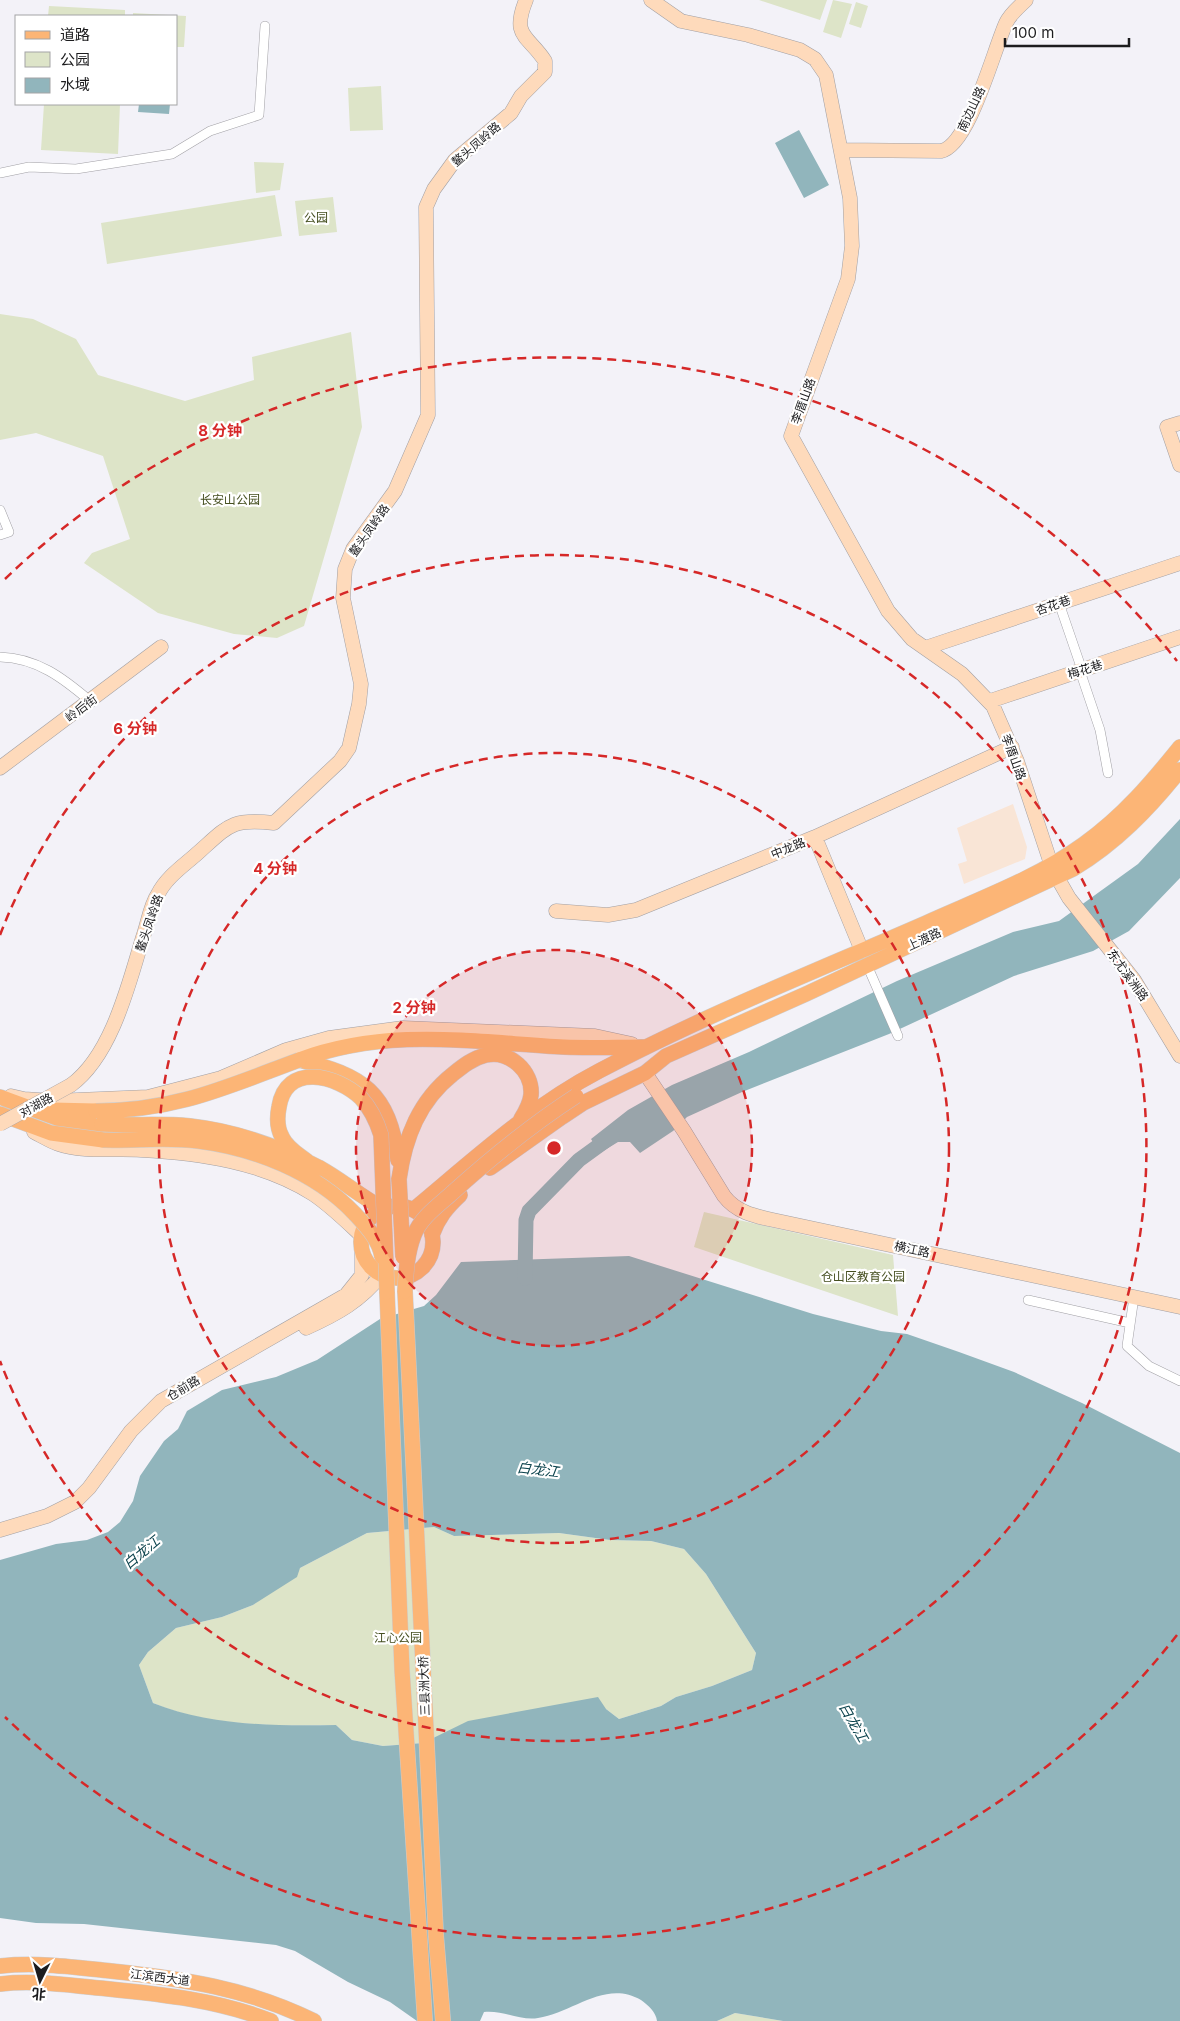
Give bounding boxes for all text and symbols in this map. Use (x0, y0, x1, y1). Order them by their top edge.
legend (15, 15, 178, 105)
scale bar (1005, 15, 1129, 47)
text: 100 m (1012, 23, 1054, 42)
text: 道路 (60, 25, 90, 44)
text: 公园 (60, 50, 90, 69)
text: 水域 (60, 75, 90, 94)
street label: 南边山路 (954, 84, 988, 134)
street label: 鳌头凤岭路 (448, 119, 504, 169)
park label: 公园 (304, 210, 328, 225)
street label: 李厝山路 (788, 376, 818, 426)
text: 8 分钟 (198, 421, 242, 440)
park label: 长安山公园 (200, 492, 260, 507)
street label: 鳌头凤岭路 (346, 501, 392, 559)
street label: 杏花巷 (1034, 592, 1072, 618)
street label: 梅花巷 (1066, 656, 1104, 682)
street label: 岭后街 (62, 691, 100, 725)
text: 6 分钟 (113, 719, 157, 738)
street label: 李厝山路 (999, 732, 1029, 782)
street label: 中龙路 (768, 834, 808, 862)
text: 4 分钟 (253, 859, 297, 878)
street label: 鳌头凤岭路 (132, 892, 166, 954)
street label: 上渡路 (905, 925, 943, 953)
street label: 东尤溪洲路 (1104, 946, 1152, 1004)
text: 2 分钟 (392, 998, 436, 1017)
street label: 对湖路 (17, 1090, 55, 1120)
centre of rings (545, 1139, 563, 1157)
street label: 横江路 (893, 1238, 931, 1260)
park label: 仓山区教育公园 (821, 1269, 905, 1284)
street label: 仓前路 (164, 1372, 202, 1404)
water label: 白龙江 (516, 1458, 562, 1480)
water label: 白龙江 (119, 1531, 164, 1572)
park label: 江心公园 (374, 1630, 422, 1645)
street label: 三县洲大桥 (415, 1656, 433, 1716)
water label: 白龙江 (836, 1700, 873, 1746)
north arrow (15, 1956, 65, 2006)
street label: 江滨西大道 (129, 1966, 191, 1988)
text: 北 (31, 1985, 47, 2004)

